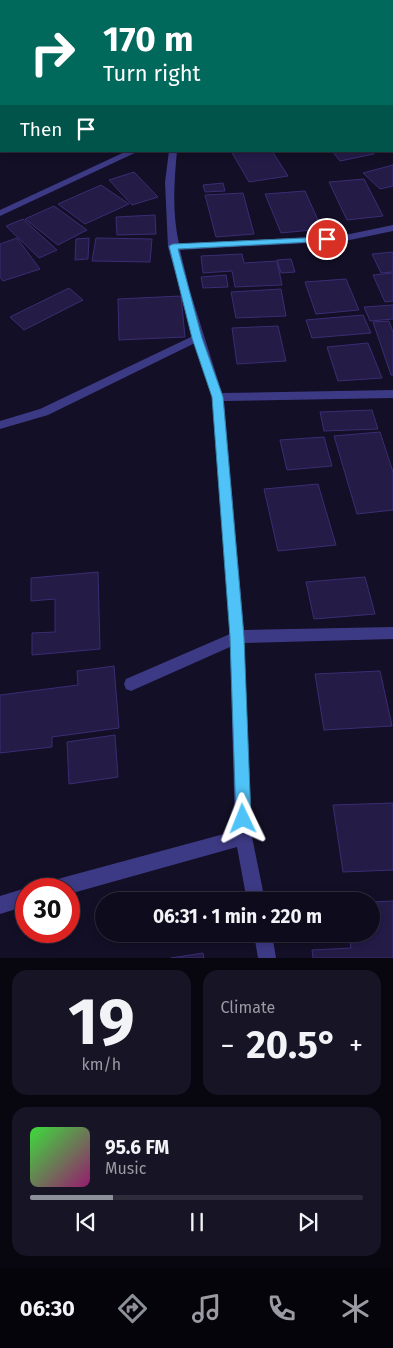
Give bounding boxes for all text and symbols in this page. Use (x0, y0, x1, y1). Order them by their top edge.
text: 170 m (103, 18, 194, 60)
icon: right (20, 20, 85, 85)
text: Turn right (103, 60, 200, 87)
icon: arrive (72, 115, 100, 143)
text: Then (20, 118, 62, 141)
pin (306, 218, 348, 260)
icon: arrive (313, 225, 341, 253)
position arrow (216, 792, 268, 844)
speed limit sign: 30 (15, 878, 80, 943)
text: 06:31 · 1 min · 220 m (153, 905, 322, 928)
text: 19 (68, 983, 135, 1061)
text: Climate (221, 998, 275, 1017)
text: 20.5° (246, 1022, 337, 1068)
text: − (221, 1029, 235, 1062)
text: + (349, 1029, 363, 1062)
text: km/h (81, 1055, 121, 1074)
text: 95.6 FM (105, 1136, 169, 1159)
text: Music (105, 1159, 146, 1178)
icon: previous (72, 1208, 100, 1236)
icon: pause (183, 1208, 211, 1236)
icon: next (294, 1208, 322, 1236)
icon: directions (115, 1291, 150, 1326)
icon: music (189, 1291, 224, 1326)
icon: phone (264, 1291, 299, 1326)
icon: climate (338, 1291, 373, 1326)
text: 06:30 (20, 1295, 75, 1322)

